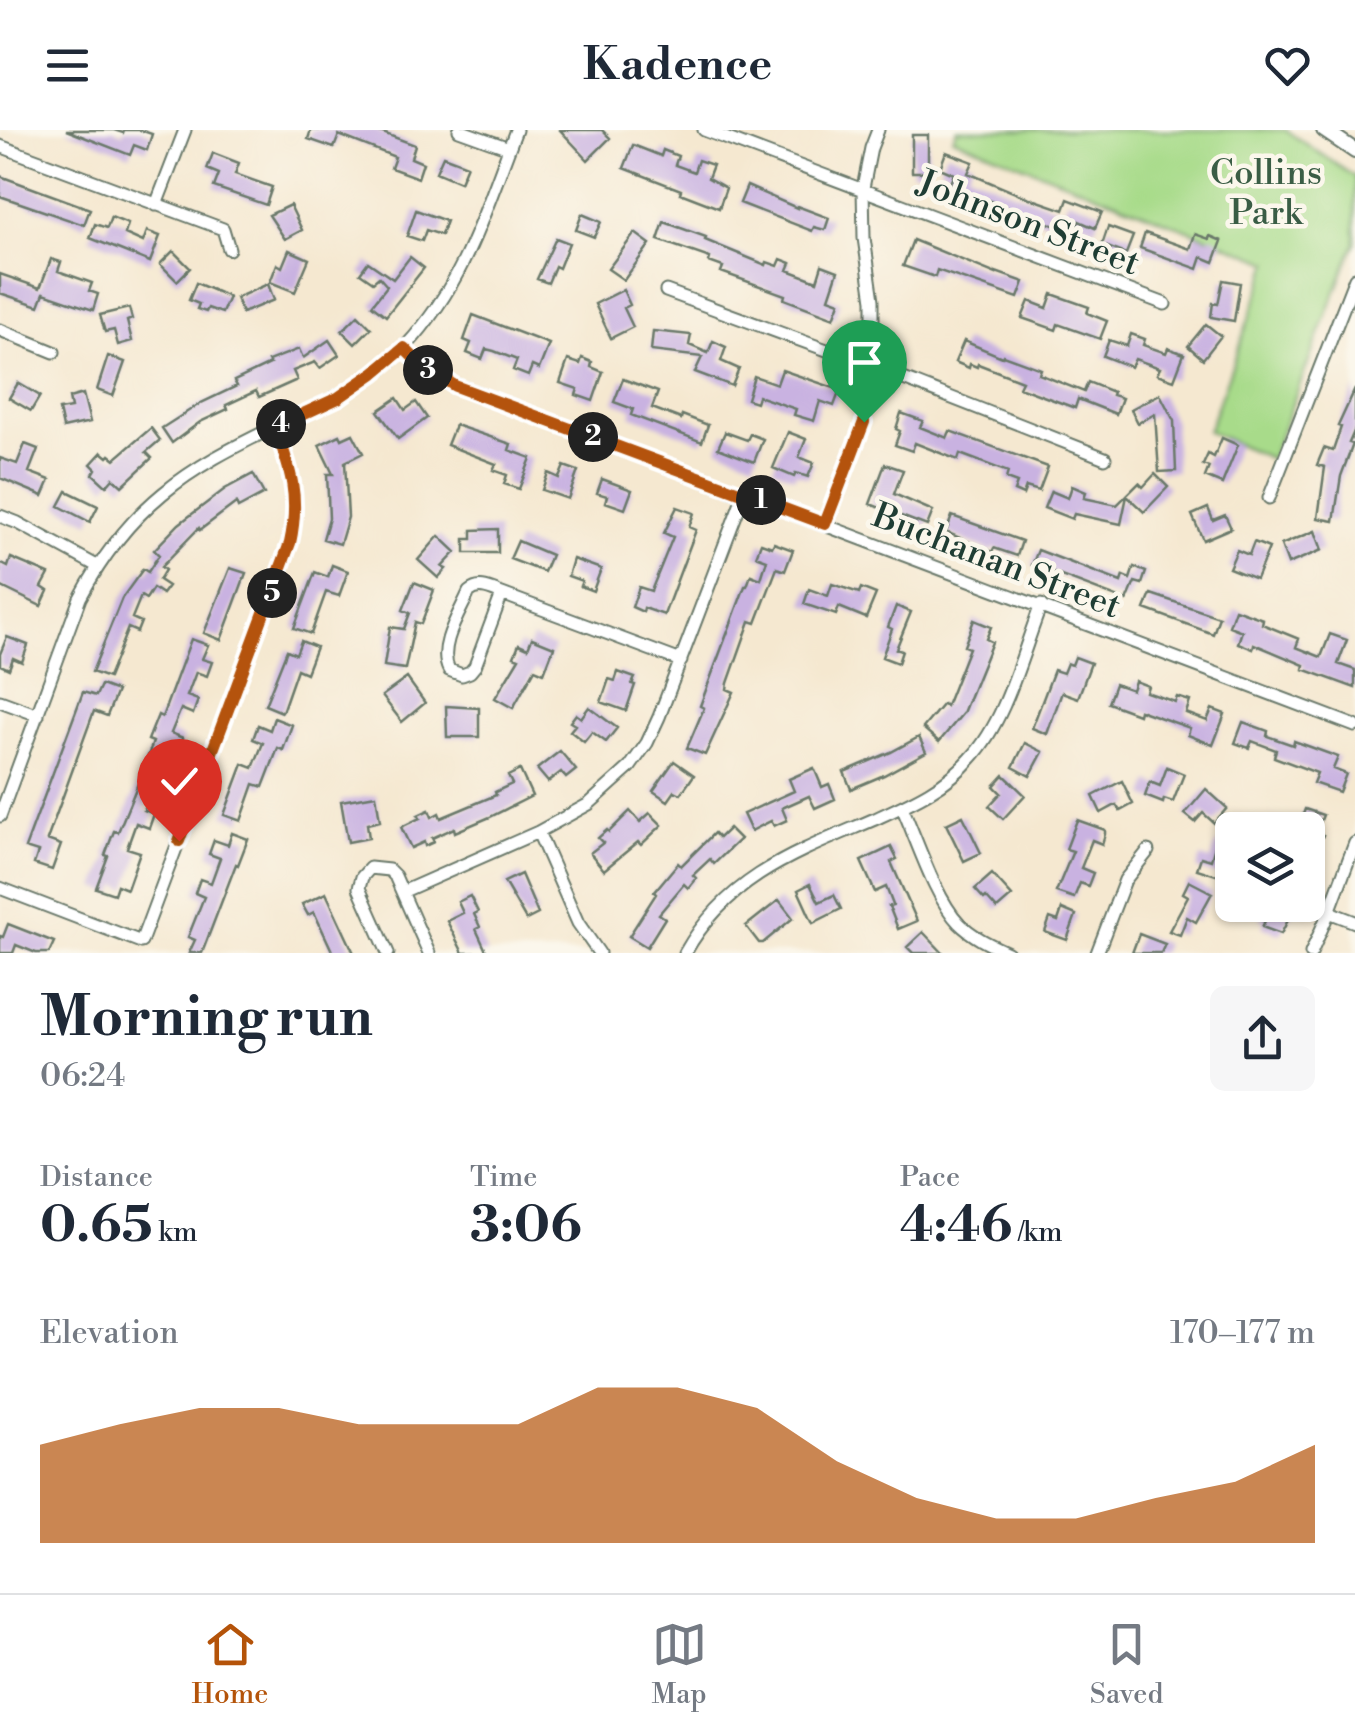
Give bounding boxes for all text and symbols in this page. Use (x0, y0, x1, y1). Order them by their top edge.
text: Kadence (583, 37, 772, 94)
icon: menu (40, 38, 95, 93)
icon: heart (1260, 38, 1315, 93)
park label: Collins Park (1210, 152, 1322, 235)
street label: Johnson Street (909, 161, 1146, 285)
pin (822, 320, 907, 423)
icon: arrive (837, 335, 892, 390)
pin: 3 (403, 345, 453, 395)
text: 3 (420, 352, 436, 387)
pin: 4 (256, 399, 306, 449)
text: 4 (272, 406, 290, 441)
pin: 2 (568, 412, 618, 462)
text: 2 (584, 419, 602, 454)
pin: 1 (736, 475, 786, 525)
text: 1 (754, 482, 768, 517)
street label: Buchanan Street (865, 494, 1127, 628)
pin: 5 (247, 568, 297, 618)
text: 5 (263, 575, 281, 610)
pin (137, 739, 222, 842)
icon: check (152, 754, 207, 809)
map controls (1215, 812, 1325, 922)
button: layers (1215, 812, 1325, 922)
text: Morning run (40, 984, 373, 1053)
button: share (1210, 986, 1315, 1091)
text: 06:24 (40, 1056, 125, 1096)
text: Distance (40, 1160, 153, 1195)
text: Time (470, 1160, 537, 1195)
text: Pace (900, 1160, 960, 1195)
text: 0.65 (40, 1195, 153, 1257)
text: 3:06 (470, 1195, 582, 1257)
text: 4:46 (900, 1195, 1012, 1257)
text: km (153, 1215, 197, 1250)
text: /km (1012, 1215, 1062, 1250)
text: Elevation (40, 1313, 179, 1353)
text: 170–177 m (1170, 1313, 1315, 1353)
tab: Home (192, 1617, 268, 1712)
tab: Map (652, 1617, 707, 1712)
tab: Saved (1090, 1617, 1163, 1712)

